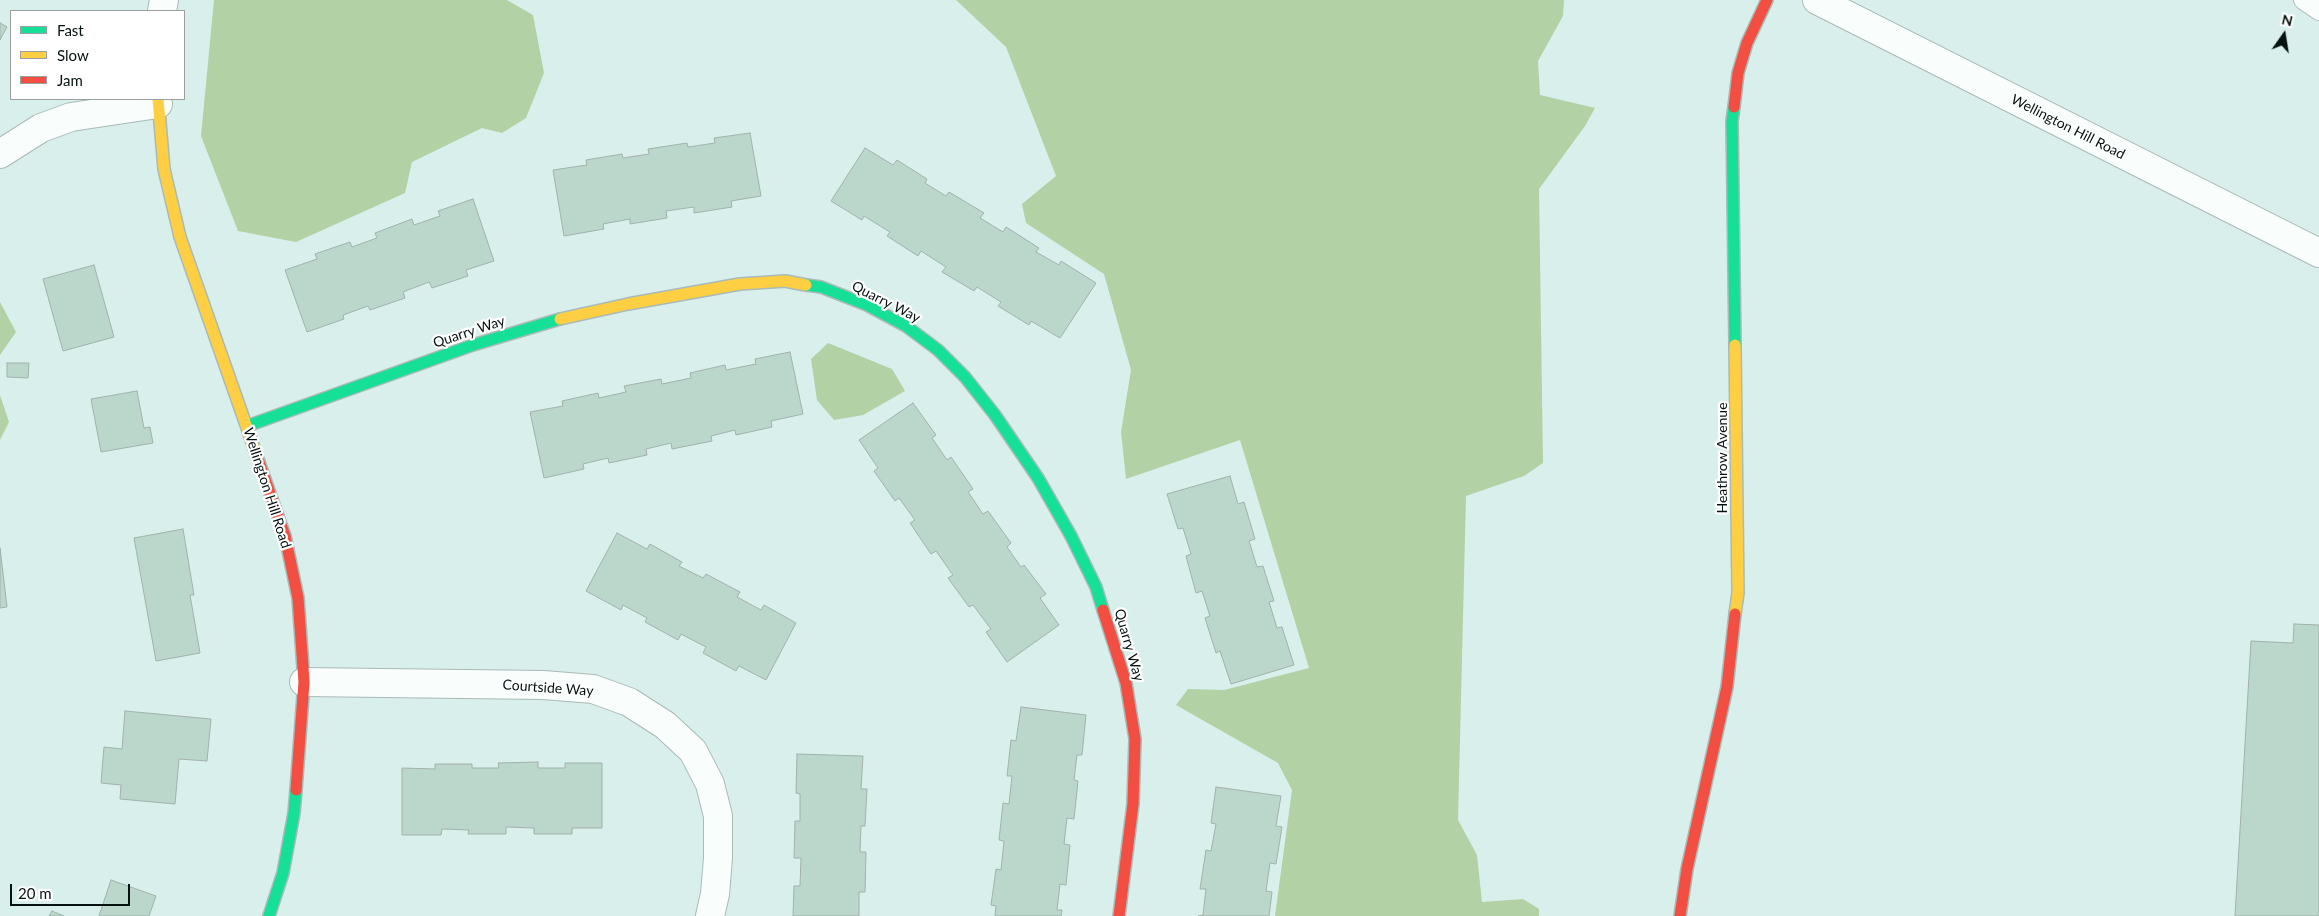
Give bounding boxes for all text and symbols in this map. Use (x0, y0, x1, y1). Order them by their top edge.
legend (10, 10, 185, 100)
north arrow (2259, 10, 2309, 60)
text: N (2280, 10, 2295, 29)
text: Fast (57, 21, 84, 39)
text: Slow (57, 46, 89, 64)
text: Jam (57, 71, 83, 89)
street label: Wellington Hill Road (2008, 91, 2128, 163)
street label: Quarry Way (849, 278, 923, 326)
street label: Quarry Way (431, 312, 507, 352)
street label: Heathrow Avenue (1714, 402, 1730, 514)
street label: Wellington Hill Road (240, 426, 294, 550)
street label: Quarry Way (1111, 607, 1147, 683)
street label: Courtside Way (502, 676, 594, 700)
scale bar (12, 874, 132, 906)
text: 20 m (18, 884, 52, 902)

